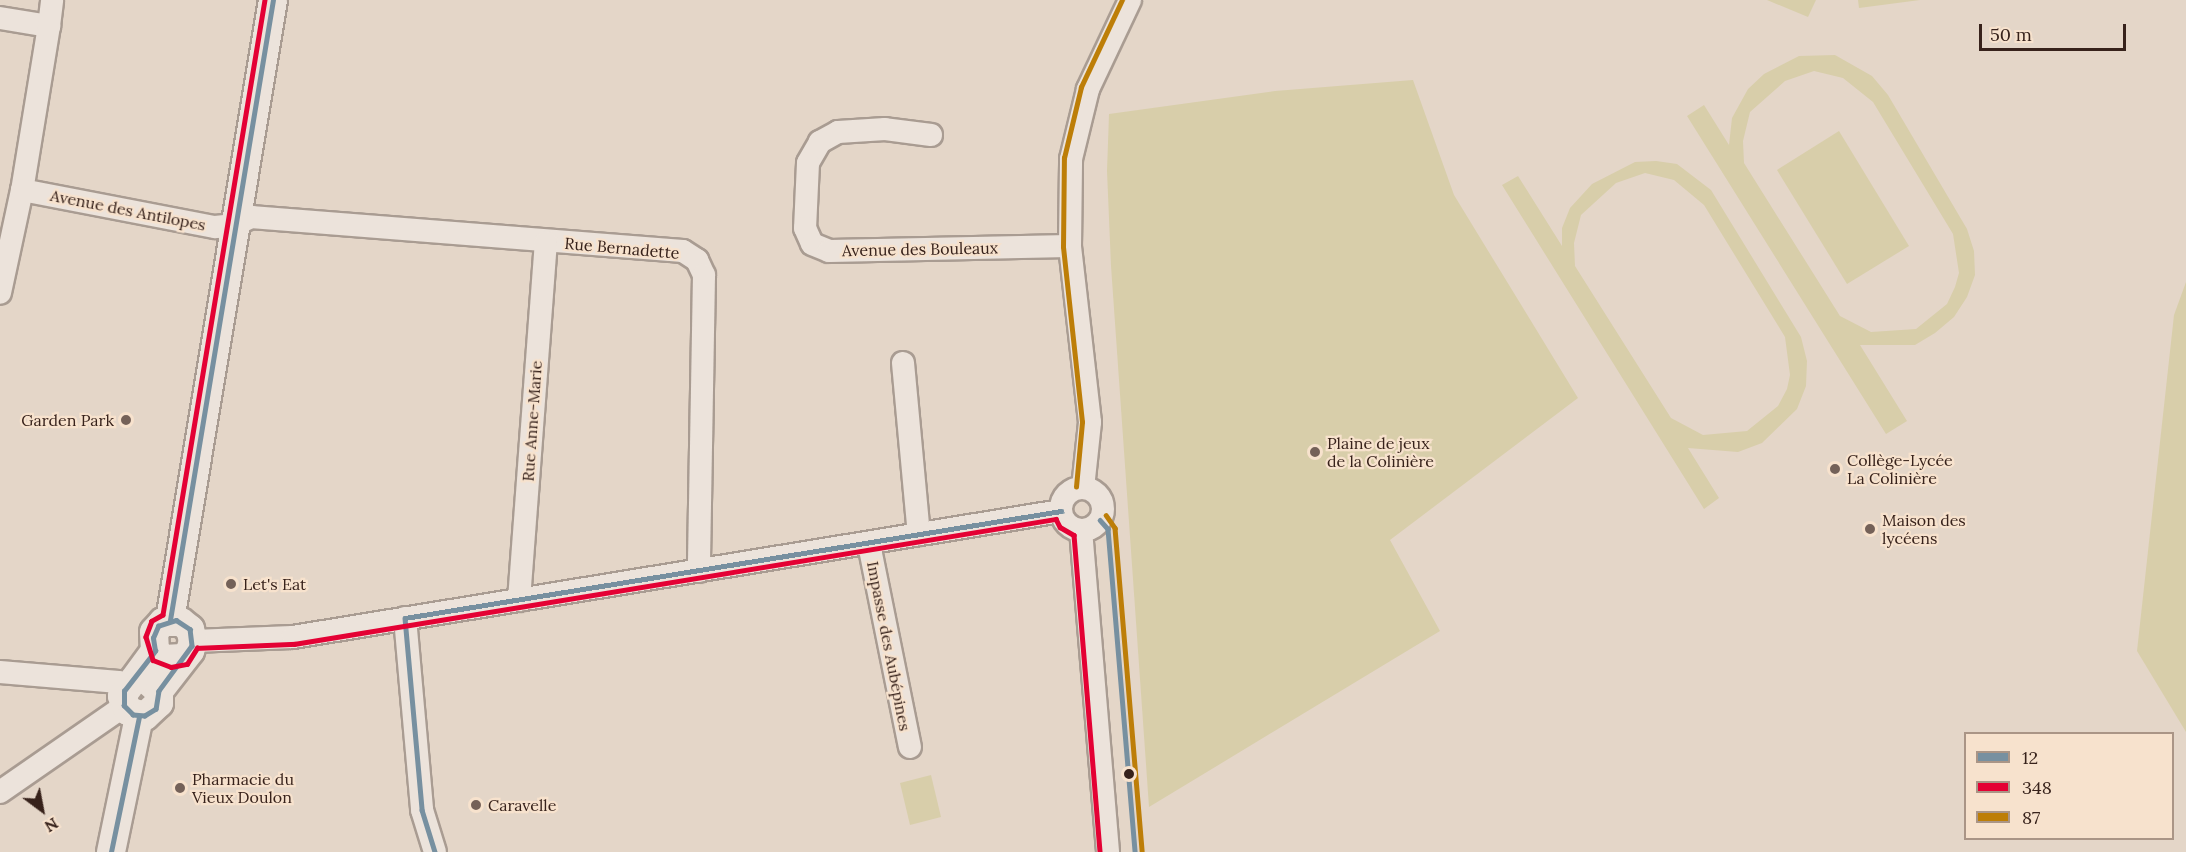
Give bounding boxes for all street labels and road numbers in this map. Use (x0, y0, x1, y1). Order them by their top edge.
street label: Avenue des Antilopes (49, 186, 207, 234)
street label: Rue Bernadette (564, 233, 680, 263)
street label: Avenue des Bouleaux (842, 238, 998, 260)
street label: Rue Anne-Marie (518, 360, 546, 482)
street label: Impasse des Aubépines (863, 560, 915, 732)

